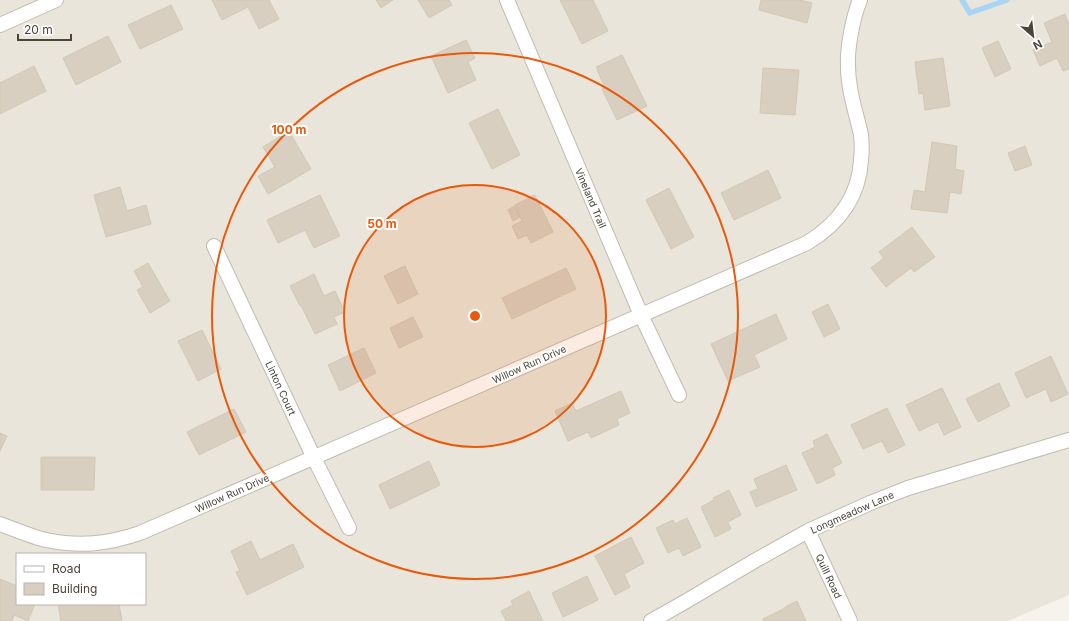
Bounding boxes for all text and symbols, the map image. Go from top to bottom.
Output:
scale bar [18,16,71,42]
north arrow [1013,16,1053,56]
text: 20 m [24,22,53,37]
text: N [1031,37,1045,53]
text: 100 m [271,122,307,137]
street label: Vineland Trail [573,166,609,230]
text: 50 m [367,216,397,231]
centre of rings [468,309,482,323]
street label: Willow Run Drive [490,342,568,386]
street label: Linton Court [263,359,299,418]
street label: Willow Run Drive [193,471,271,515]
street label: Longmeadow Lane [808,488,896,536]
street label: Quill Road [813,552,845,600]
legend [16,553,146,605]
text: Road [52,561,81,576]
text: Building [52,581,97,596]

